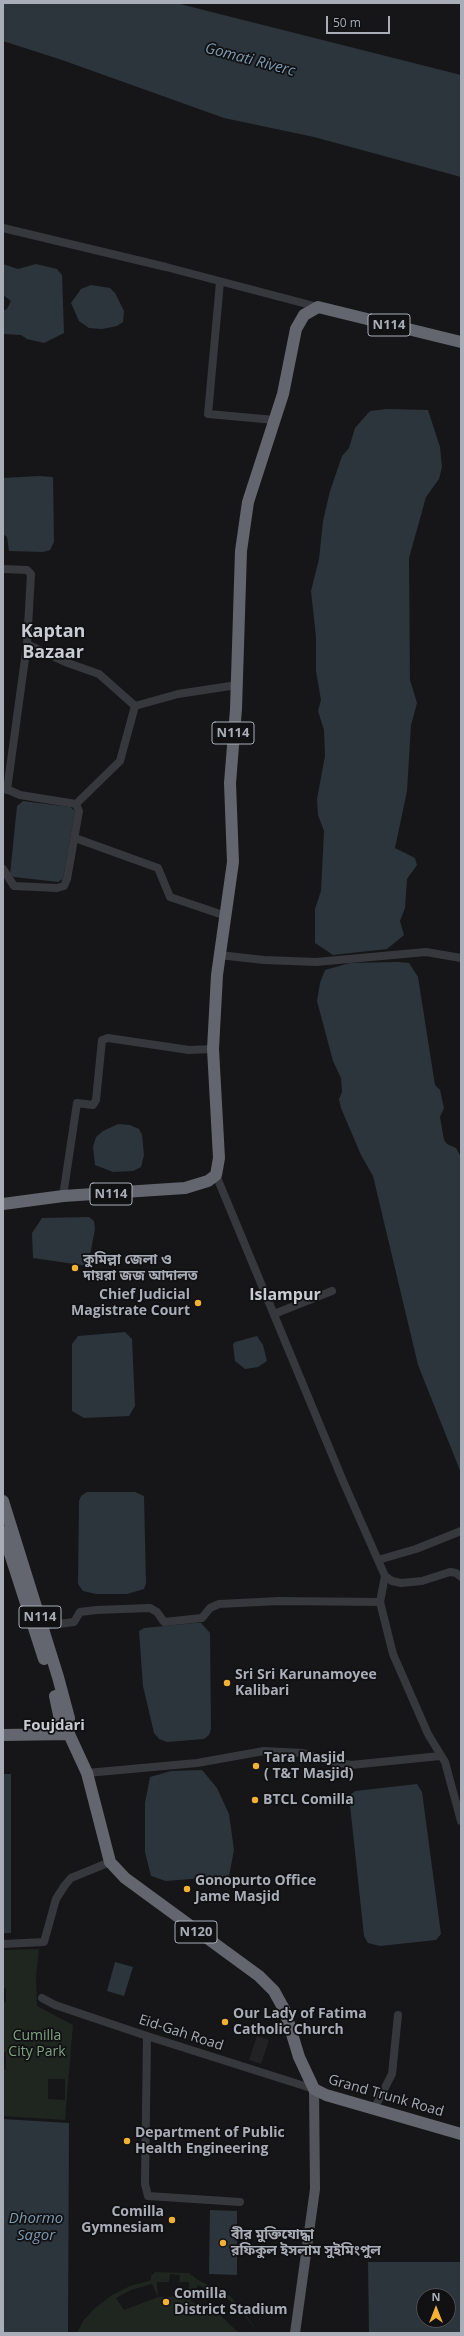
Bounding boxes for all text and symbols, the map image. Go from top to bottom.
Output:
scale bar [328,8,392,34]
text: 50 m [333,14,361,31]
water label: Gomati Riverc [203,39,297,81]
road number: N114 [368,314,410,336]
district label: Kaptan Bazaar [21,621,85,664]
road number: N114 [212,722,254,744]
road number: N114 [90,1183,132,1205]
place label: কুমিল্লা জেলা ও দায়রা জজ আদালত [83,1252,198,1284]
marker: কুমিল্লা জেলা ও দায়রা জজ আদালত [70,1263,80,1273]
district label: Islampur [249,1285,321,1305]
place label: Chief Judicial Magistrate Court [71,1287,190,1320]
marker: Chief Judicial Magistrate Court [193,1298,203,1308]
road number: N114 [19,1606,61,1628]
place label: Sri Sri Karunamoyee Kalibari [235,1667,377,1700]
marker: Sri Sri Karunamoyee Kalibari [222,1678,232,1688]
district label: Foujdari [23,1717,85,1735]
place label: Tara Masjid ( T&T Masjid) [264,1750,353,1782]
marker: Tara Masjid ( T&T Masjid) [251,1761,261,1771]
place label: BTCL Comilla [263,1792,354,1808]
marker: BTCL Comilla [250,1795,260,1805]
place label: Gonopurto Office Jame Masjid [195,1873,316,1906]
marker: Gonopurto Office Jame Masjid [182,1884,192,1894]
road number: N120 [175,1921,217,1943]
place label: Our Lady of Fatima Catholic Church [233,2006,367,2038]
street label: Eid-Gah Road [137,2011,225,2055]
marker: Our Lady of Fatima Catholic Church [220,2017,230,2027]
park label: Cumilla City Park [8,2028,66,2060]
street label: Grand Trunk Road [326,2071,446,2121]
place label: Department of Public Health Engineering [135,2125,285,2158]
marker: Department of Public Health Engineering [122,2136,132,2146]
place label: Comilla Gymnesiam [81,2204,164,2236]
water label: Dhormo Sagor [9,2210,63,2245]
marker: Comilla Gymnesiam [167,2215,177,2225]
place label: বীর মুক্তিযোদ্ধা রফিকুল ইসলাম সুইমিংপুল [231,2227,381,2260]
marker: বীর মুক্তিযোদ্ধা রফিকুল ইসলাম সুইমিংপুল [218,2238,228,2248]
place label: Comilla District Stadium [174,2286,288,2318]
north arrow [416,2288,456,2328]
text: N [432,2289,440,2304]
marker: Comilla District Stadium [161,2297,171,2307]

